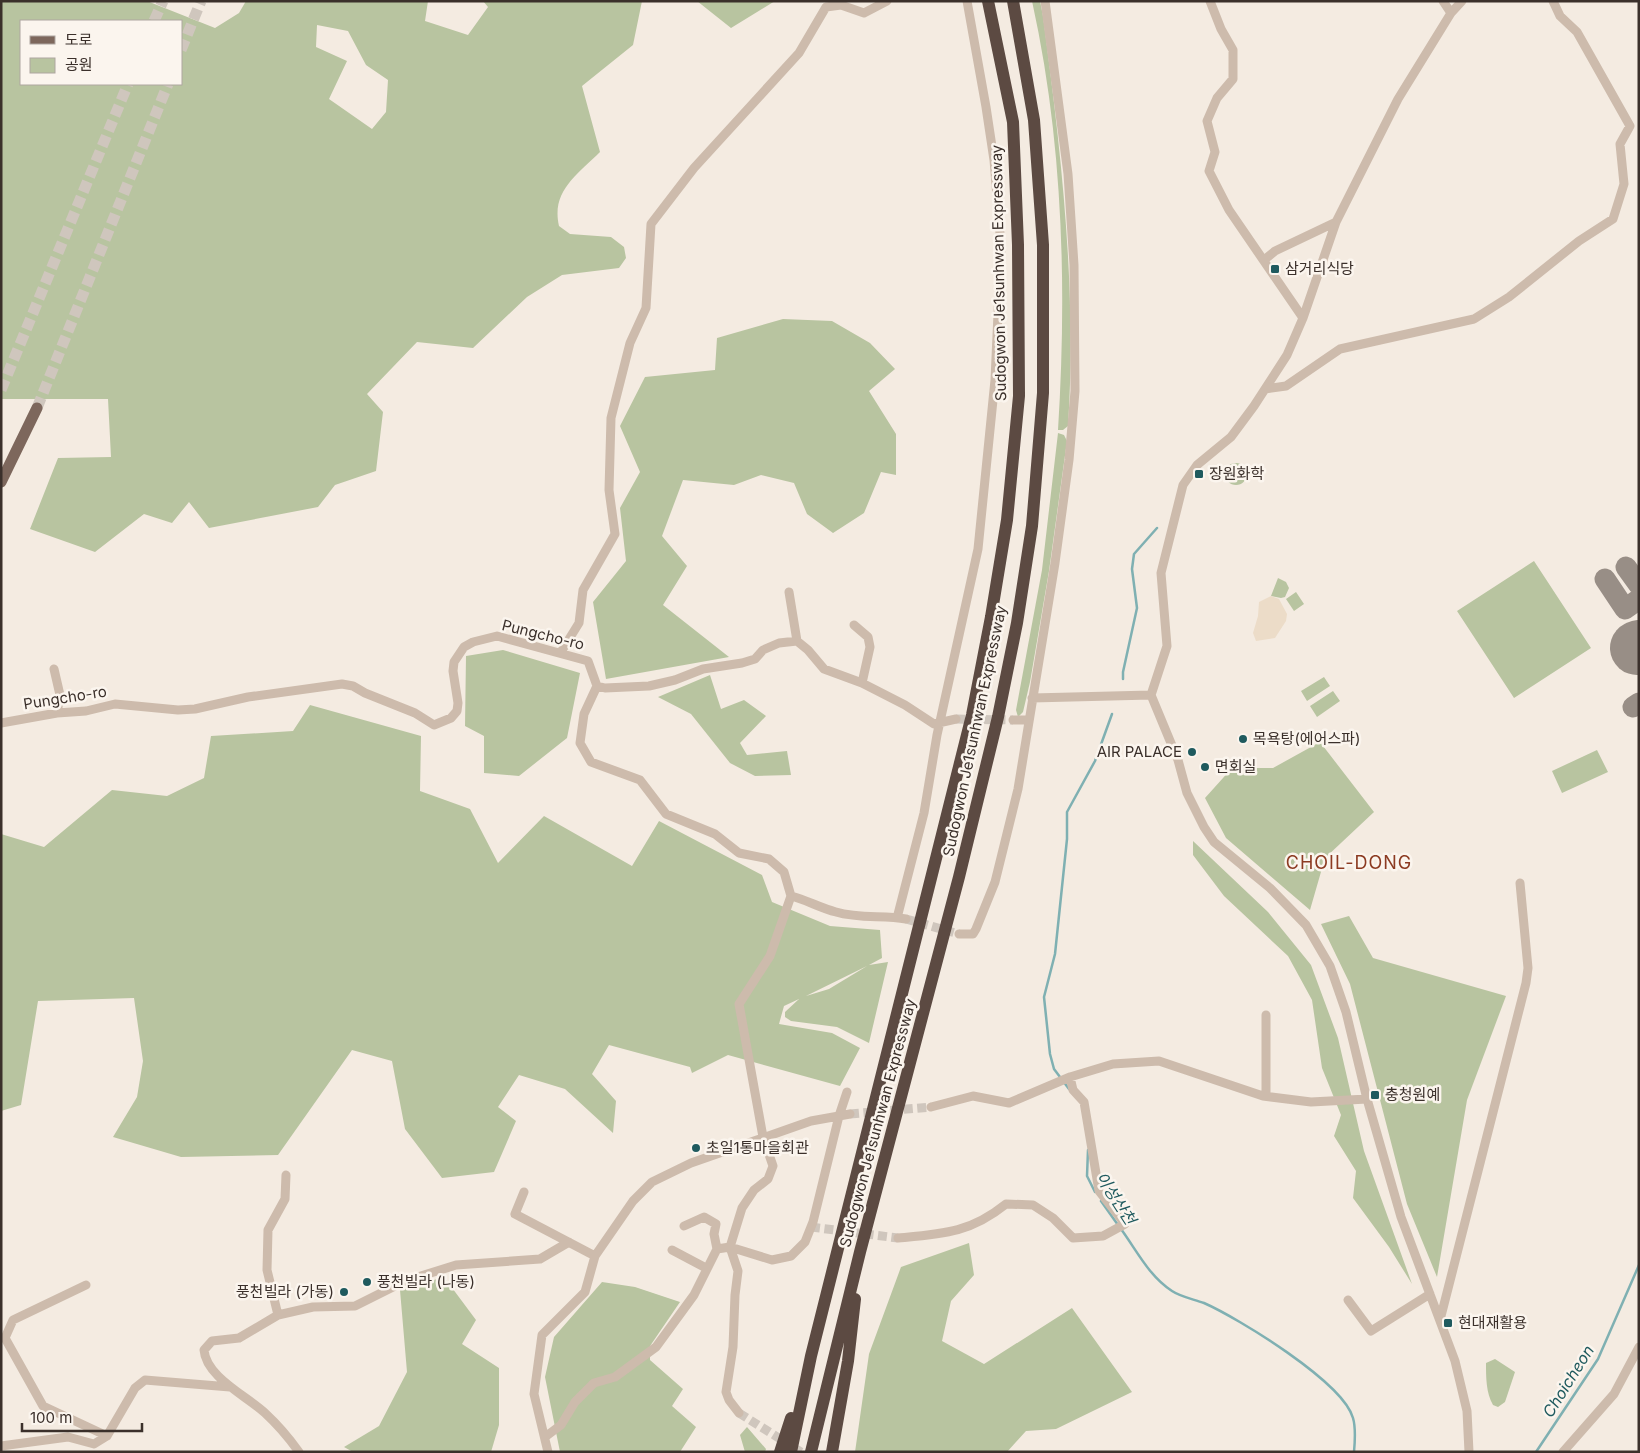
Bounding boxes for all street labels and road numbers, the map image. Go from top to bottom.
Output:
street label: Sudogwon Je1sunhwan Expressway [987,144,1010,401]
street label: Sudogwon Je1sunhwan Expressway [939,603,1011,858]
street label: Pungcho-ro [500,615,586,654]
street label: Pungcho-ro [22,682,108,713]
street label: Sudogwon Je1sunhwan Expressway [835,996,920,1249]

